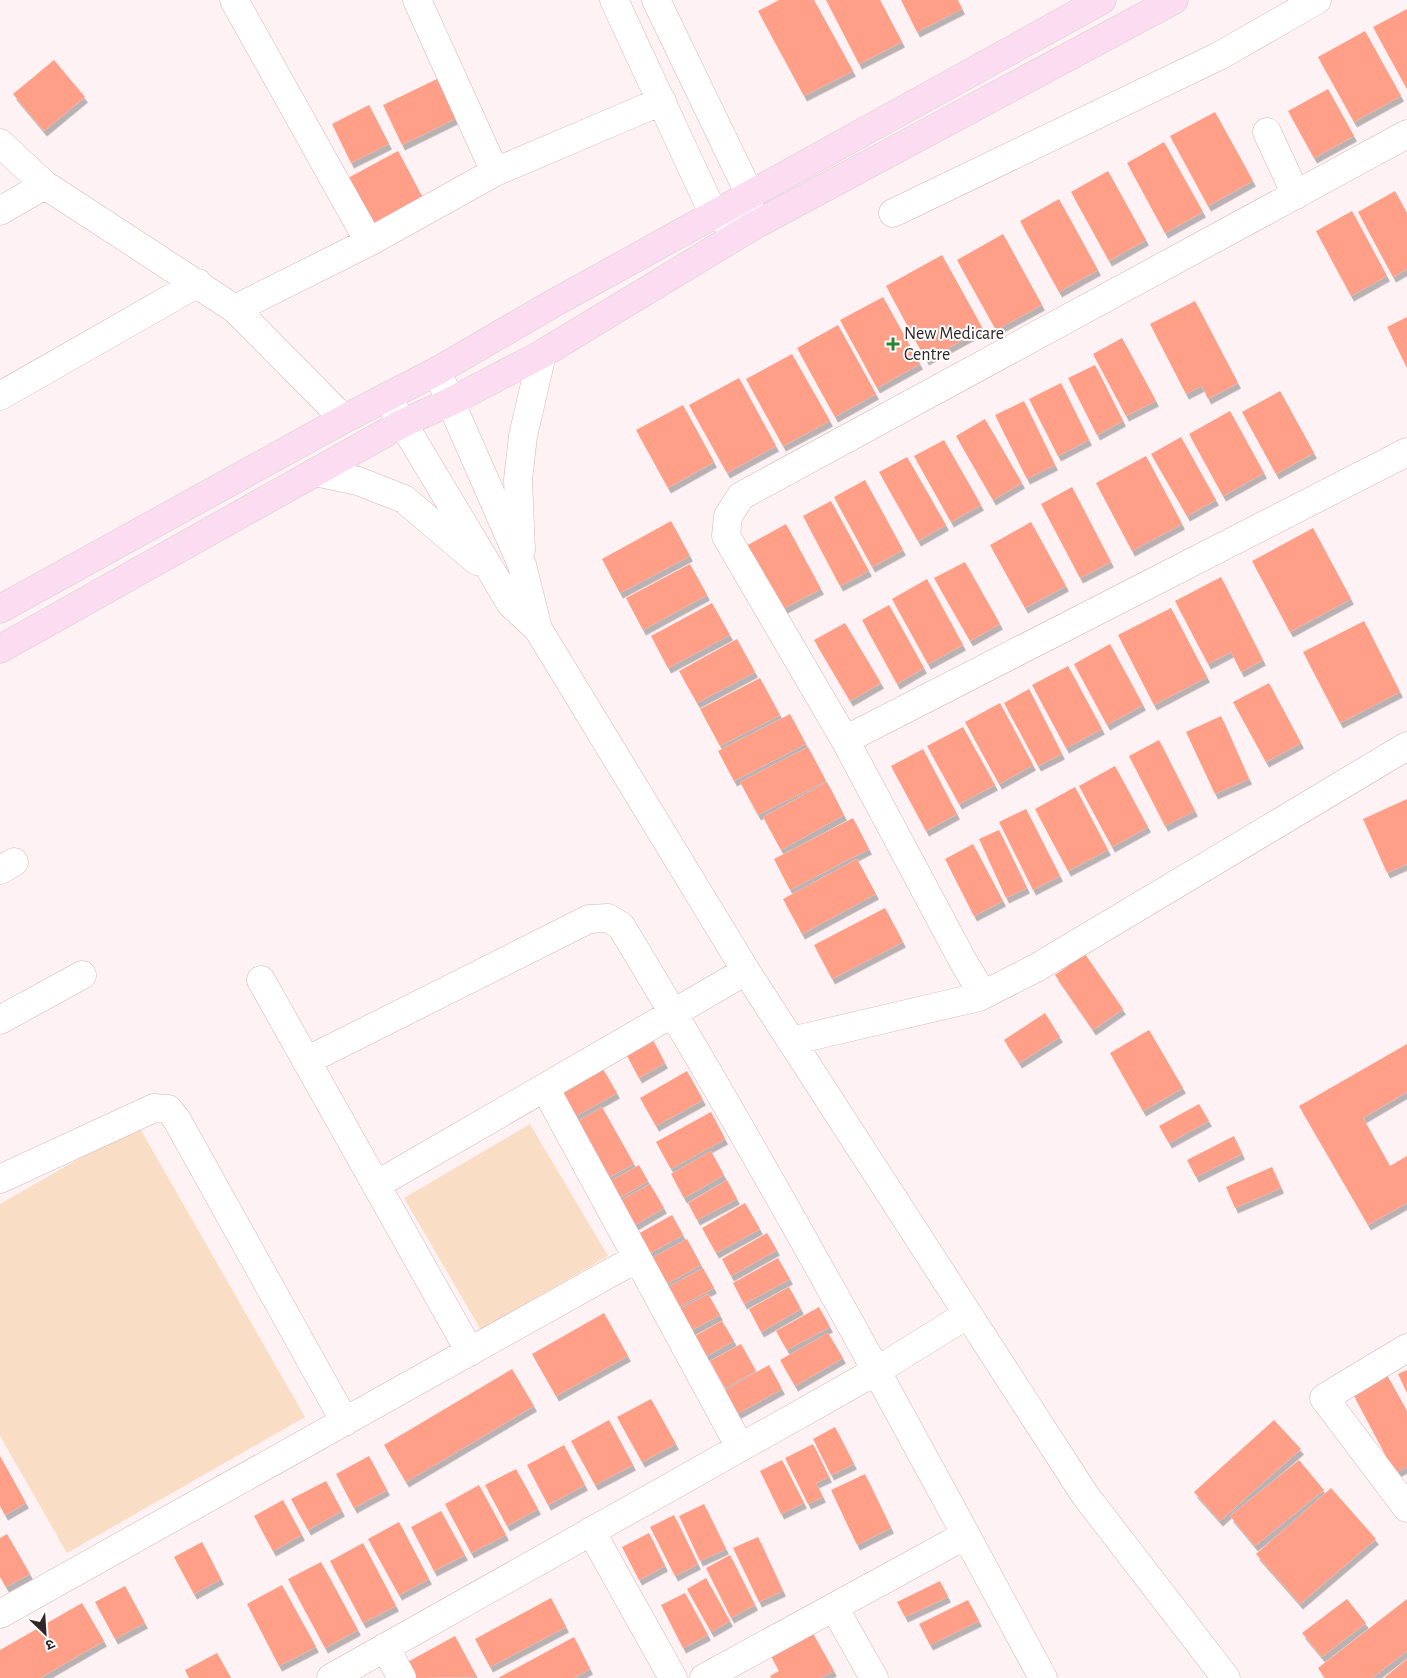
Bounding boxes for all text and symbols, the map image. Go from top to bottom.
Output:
place label: New Medicare Centre [904,325,1004,364]
marker: New Medicare Centre [886,337,900,351]
north arrow [20,1608,70,1658]
text: उ [43,1636,57,1652]

